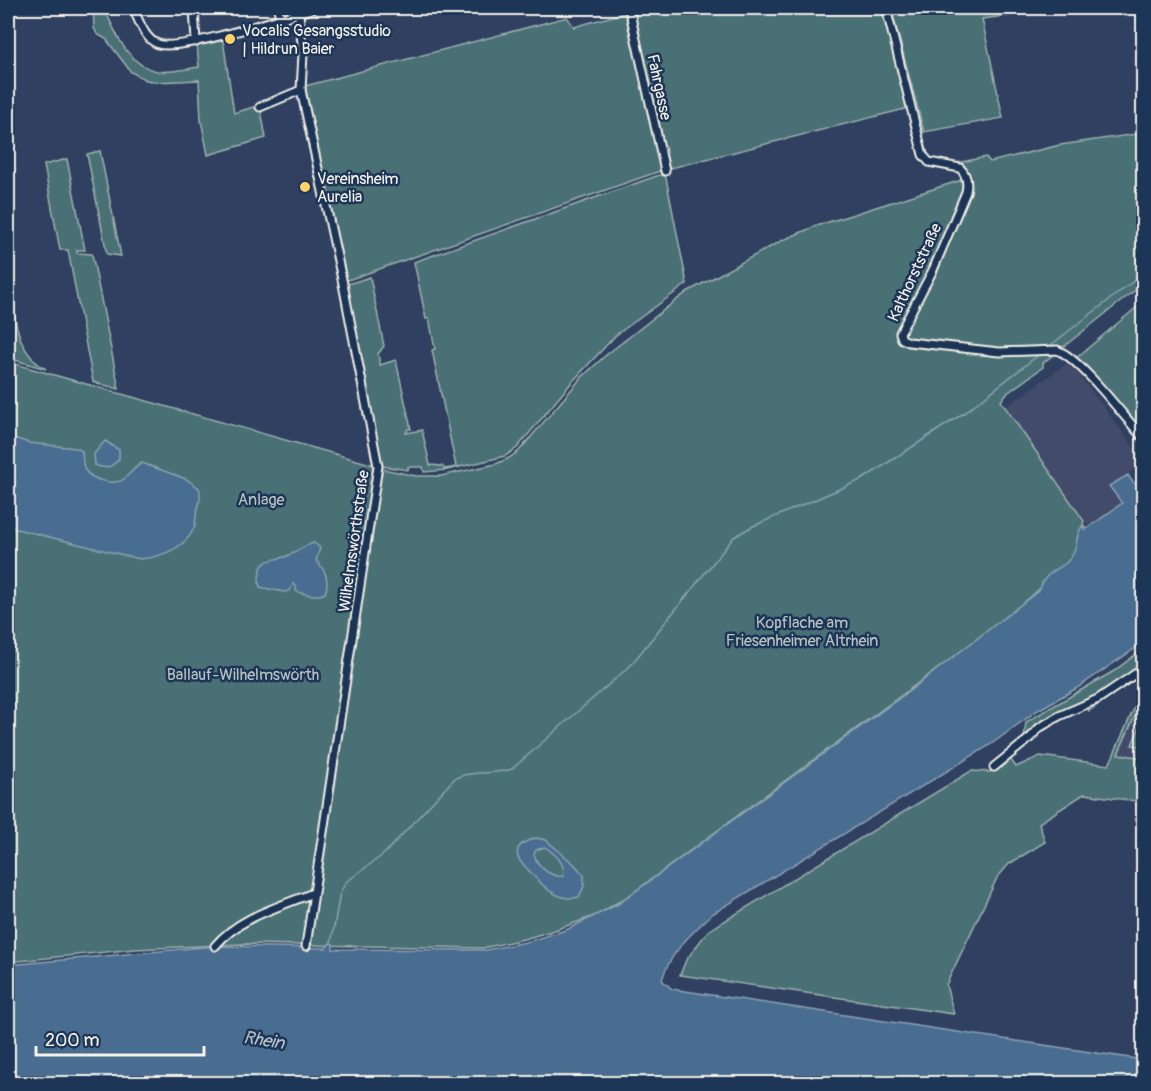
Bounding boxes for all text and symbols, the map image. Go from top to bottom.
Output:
place label: Vocalis Gesangsstudio | Hildrun Baier [242,21,391,59]
marker: Vocalis Gesangsstudio | Hildrun Baier [223,32,237,46]
street label: Fahrgasse [642,52,676,122]
place label: Vereinsheim Aurelia [317,169,398,207]
marker: Vereinsheim Aurelia [298,180,312,194]
street label: Kalthorststraße [883,220,946,325]
street label: Wilhelmswörthstraße [334,469,374,613]
park label: Anlage [238,490,284,510]
park label: Kopflache am Friesenheimer Altrhein [726,613,878,651]
park label: Ballauf-Wilhelmswörth [167,665,319,685]
scale bar [36,1019,204,1057]
water label: Rhein [242,1026,287,1055]
text: 200 m [45,1029,100,1052]

